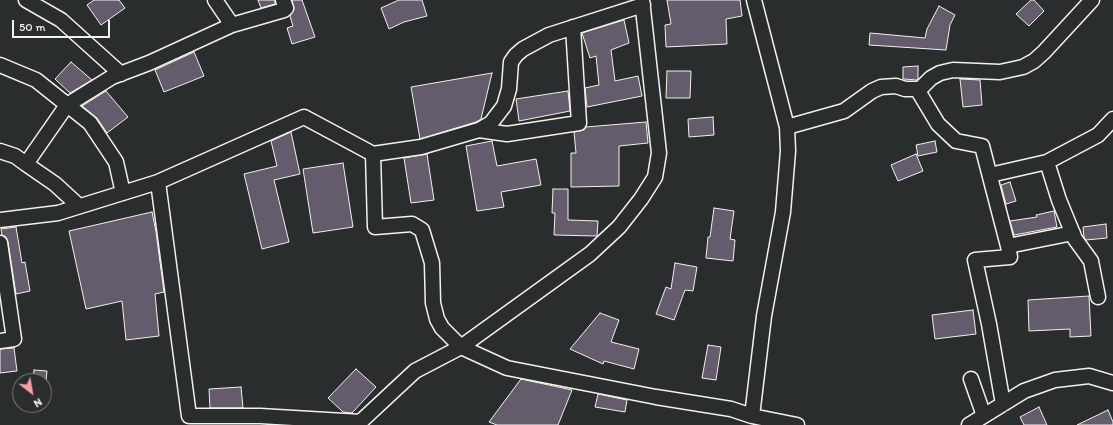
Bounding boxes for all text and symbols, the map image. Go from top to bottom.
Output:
scale bar [14,12,112,38]
text: 50 m [19,20,45,34]
north arrow [12,373,52,413]
text: N [31,395,44,410]

